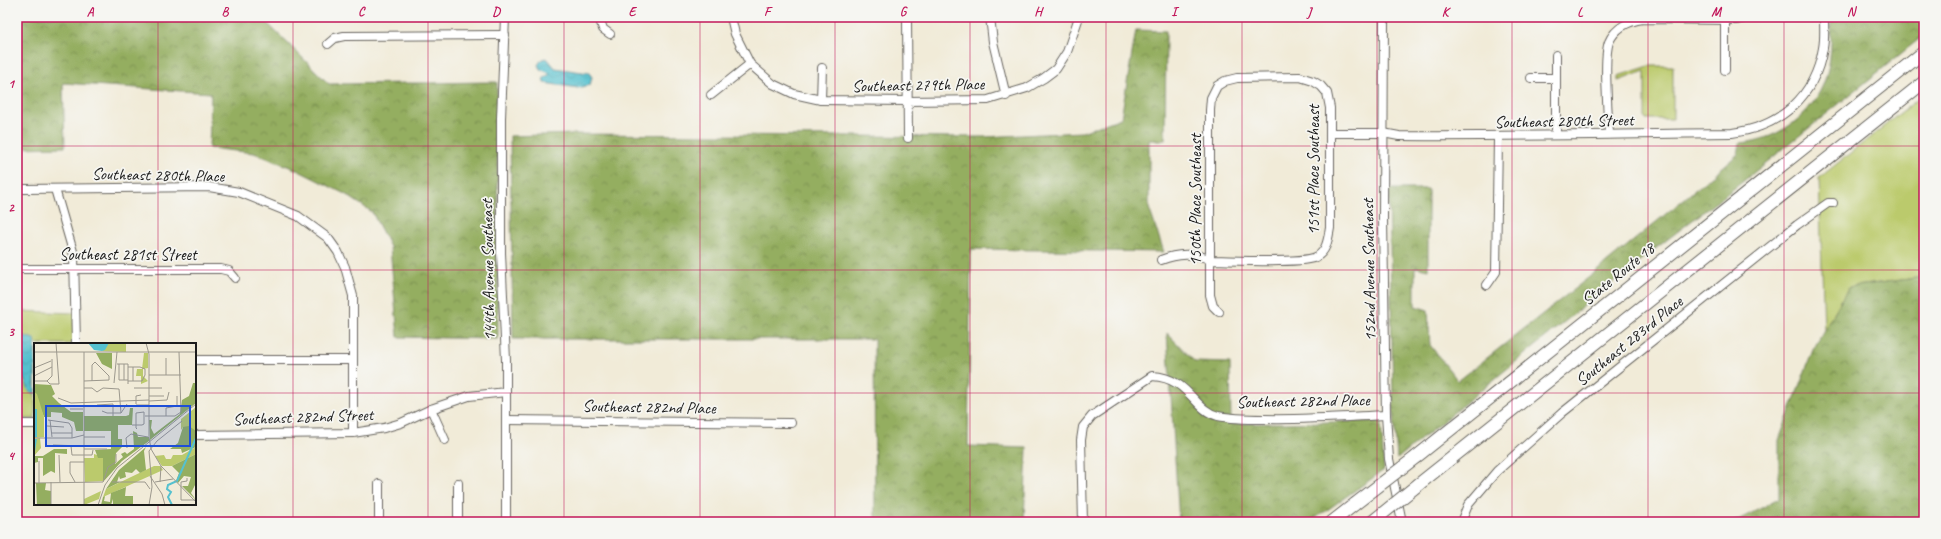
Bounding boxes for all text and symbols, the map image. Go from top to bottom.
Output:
text: A [87,4,95,20]
text: B [222,4,230,20]
text: C [358,4,366,20]
text: D [492,4,501,20]
text: E [629,4,638,20]
text: F [764,4,773,20]
text: G [900,4,908,20]
text: H [1034,4,1044,20]
text: I [1171,4,1180,20]
text: J [1306,4,1313,20]
text: K [1442,4,1452,20]
text: L [1577,4,1584,20]
text: M [1711,4,1722,20]
text: N [1847,4,1858,20]
street label: Southeast 279th Place [852,73,986,97]
text: 1 [8,76,16,92]
street label: 151st Place Southeast [1303,103,1324,235]
street label: Southeast 280th Street [1494,109,1636,133]
street label: 150th Place Southeast [1185,132,1206,266]
street label: Southeast 280th Place [92,163,226,187]
street label: 152nd Avenue Southeast [1357,196,1381,342]
street label: 144th Avenue Southeast [476,197,500,341]
text: 2 [8,200,15,216]
street label: State Route 18 [1577,237,1661,310]
street label: Southeast 281st Street [59,244,199,265]
street label: Southeast 283rd Place [1571,290,1688,391]
text: 3 [8,324,15,340]
inset map [34,343,196,505]
street label: Southeast 282nd Place [1236,389,1371,413]
street label: Southeast 282nd Place [582,395,717,419]
street label: Southeast 282nd Street [233,404,376,430]
text: 4 [8,448,16,464]

